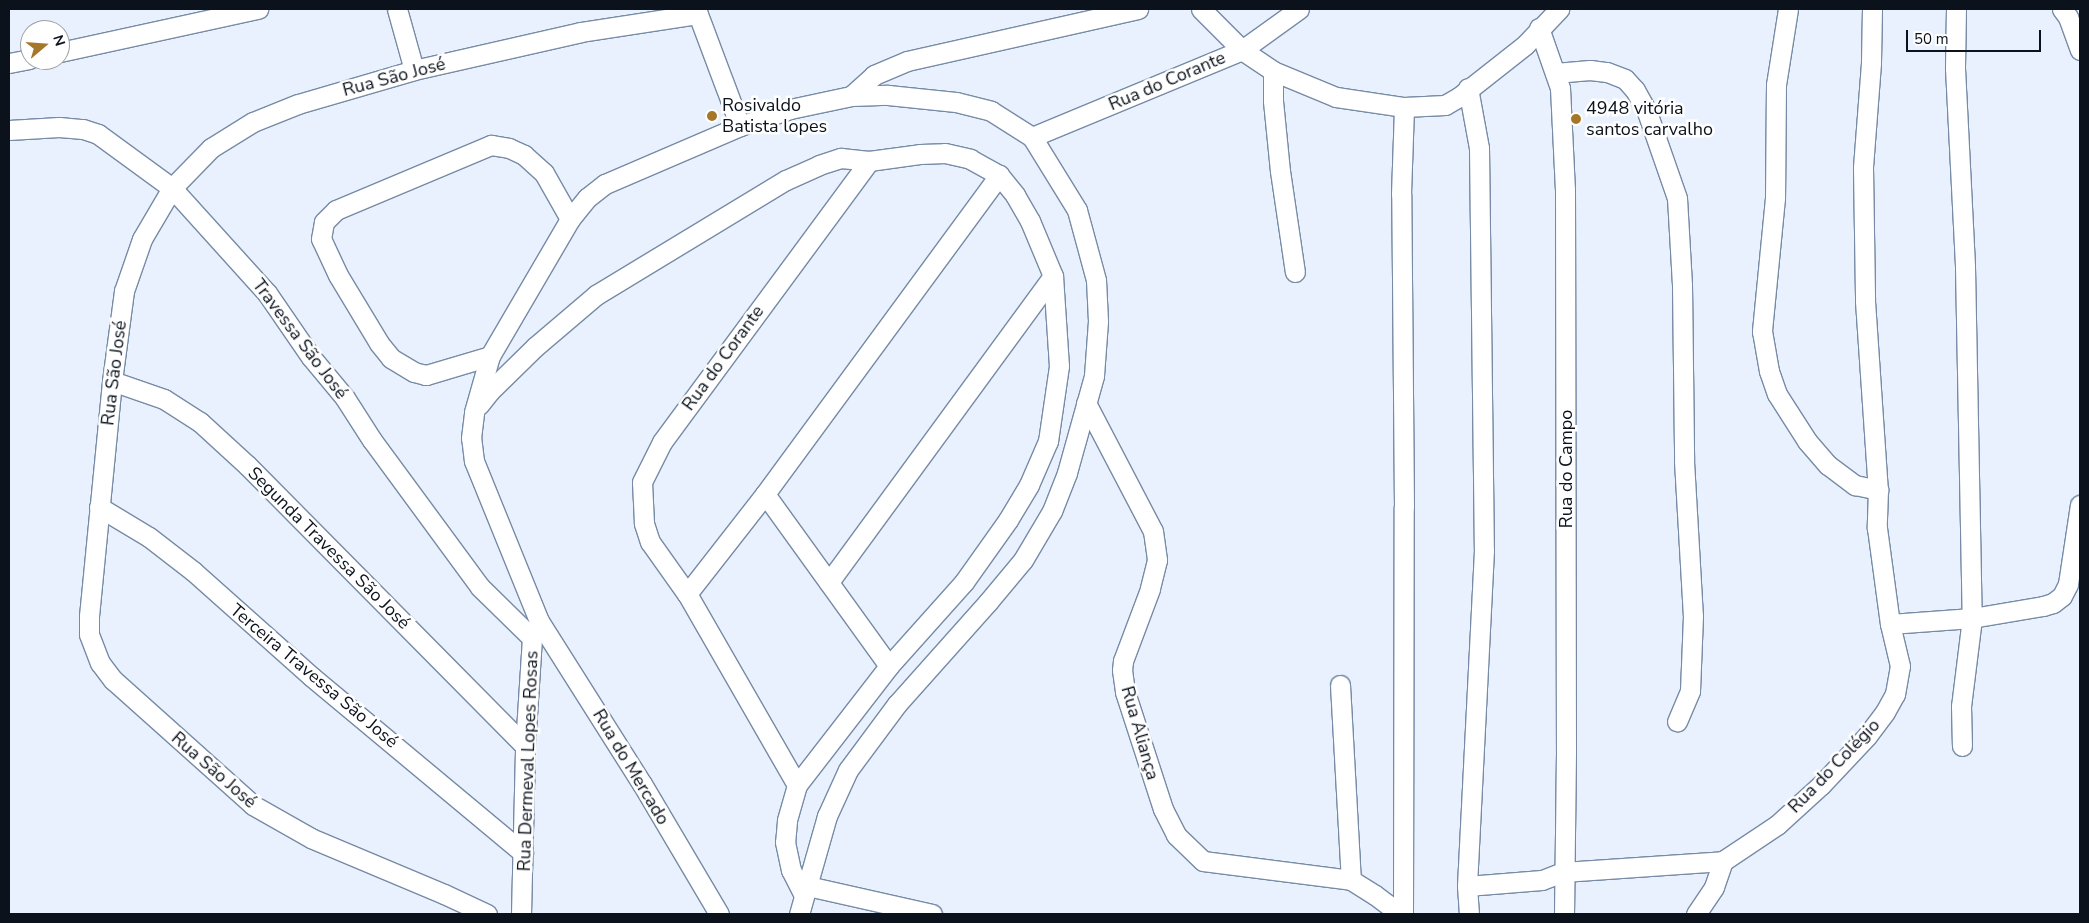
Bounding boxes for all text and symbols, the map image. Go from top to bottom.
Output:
north arrow [20,20,70,70]
scale bar [1909,20,2044,52]
text: 50 m [1914,29,1949,49]
text: N [48,33,69,48]
street label: Rua do Corante [1105,47,1229,115]
street label: Rua São José [340,53,448,101]
place label: Rosivaldo Batista lopes [722,95,827,138]
place label: 4948 vitória santos carvalho [1586,98,1713,140]
marker: Rosivaldo Batista lopes [706,110,718,122]
marker: 4948 vitória santos carvalho [1570,113,1582,125]
street label: Travessa São José [248,275,352,403]
street label: Rua do Corante [678,301,768,415]
street label: Rua São José [97,319,131,427]
street label: Rua do Campo [1555,410,1577,528]
street label: Segunda Travessa São José [243,462,415,634]
street label: Terceira Travessa São José [226,599,402,753]
street label: Rua Dermeval Lopes Rosas [513,650,543,872]
street label: Rua Aliança [1116,684,1164,782]
street label: Rua do Mercado [588,705,674,829]
street label: Rua do Colégio [1784,714,1884,818]
street label: Rua São José [167,727,261,813]

